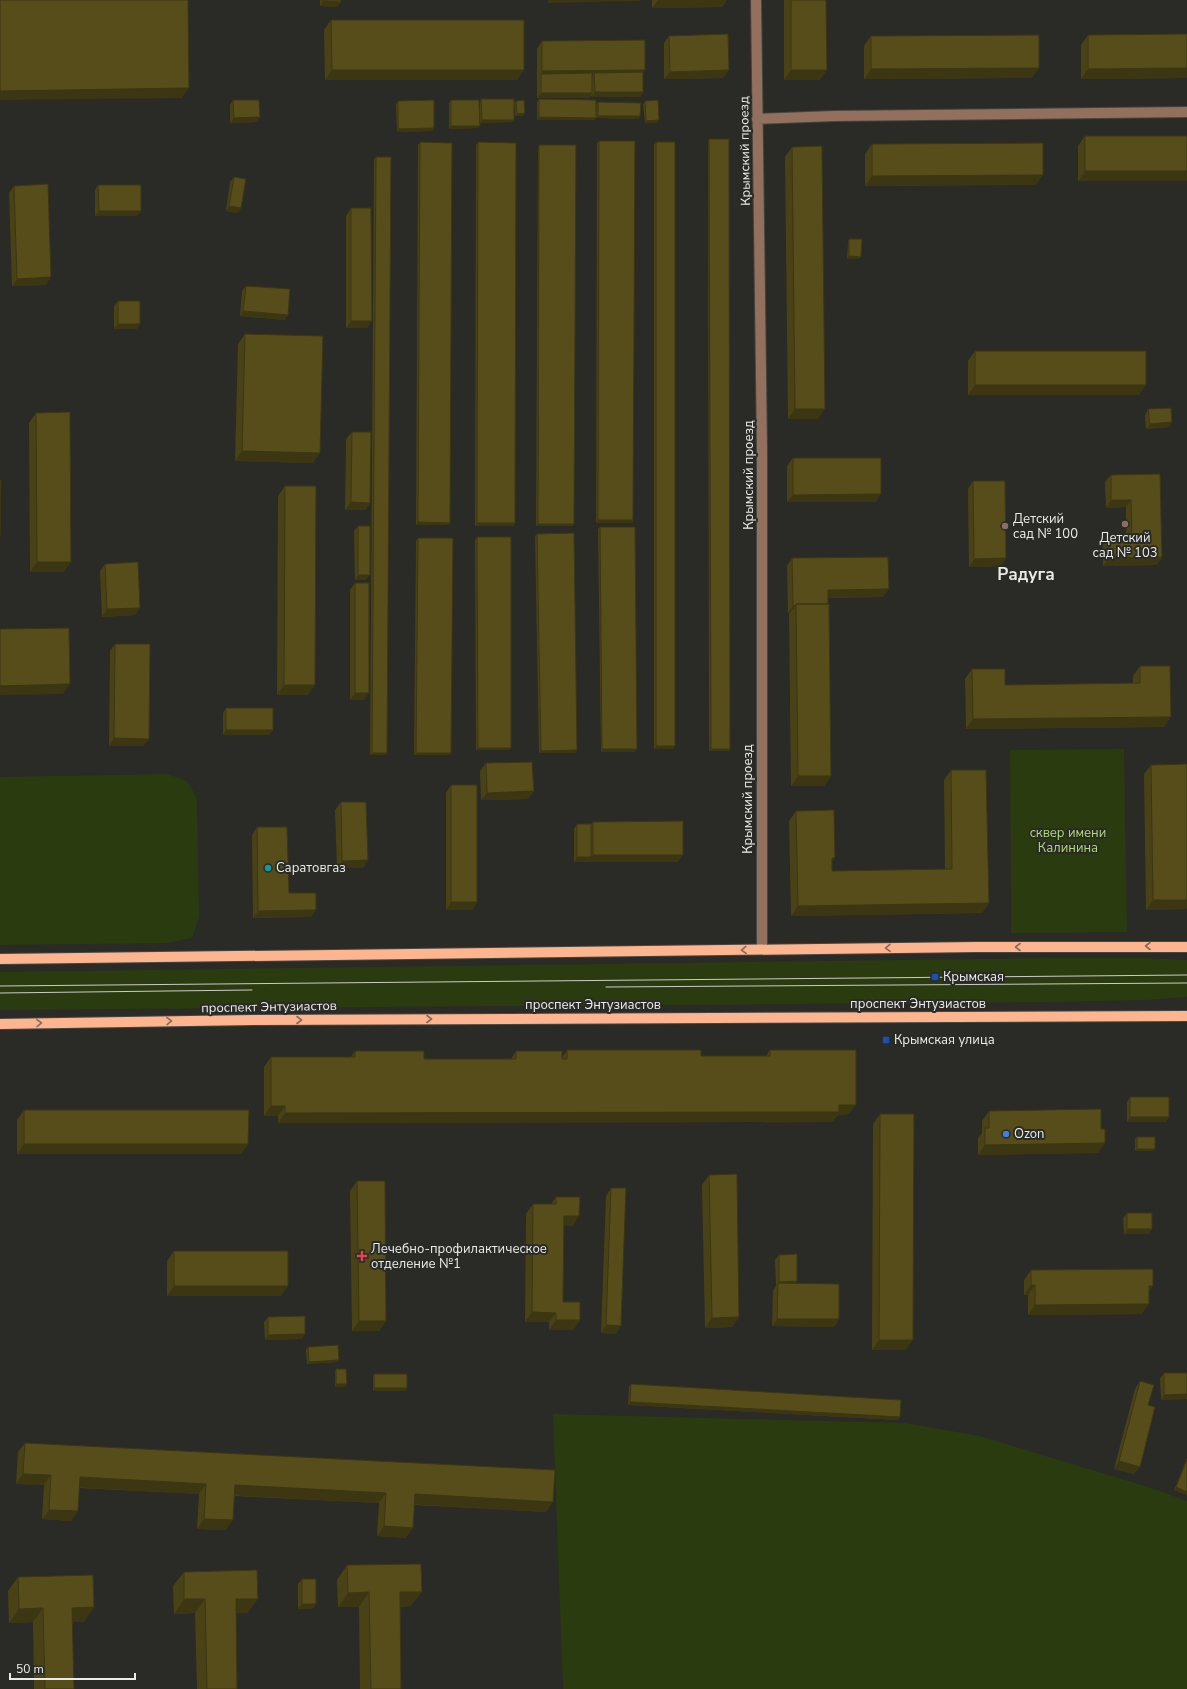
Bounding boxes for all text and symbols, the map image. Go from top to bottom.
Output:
street label: Крымский проезд [735,96,755,206]
street label: Крымский проезд [740,420,758,530]
place label: Детский сад № 100 [1013,510,1078,543]
marker: Детский сад № 103 [1120,519,1130,529]
marker: Детский сад № 100 [1000,521,1010,531]
place label: Детский сад № 103 [1093,529,1157,562]
district label: Радуга [997,563,1055,586]
street label: Крымский проезд [739,744,757,854]
park label: сквер имени Калинина [1030,824,1106,857]
place label: Саратовгаз [276,859,346,877]
marker: Саратовгаз [263,863,273,873]
one-way arrow [1145,942,1151,950]
one-way arrow [1015,943,1021,951]
one-way arrow [885,944,891,952]
one-way arrow [741,946,747,954]
place label: Крымская [943,968,1004,986]
marker: Крымская [930,972,940,982]
street label: проспект Энтузиастов [850,995,986,1013]
street label: проспект Энтузиастов [525,996,661,1014]
street label: проспект Энтузиастов [201,997,337,1017]
one-way arrow [426,1015,432,1023]
one-way arrow [296,1016,302,1024]
one-way arrow [166,1017,172,1025]
one-way arrow [36,1019,42,1027]
place label: Крымская улица [894,1031,995,1049]
marker: Крымская улица [881,1035,891,1045]
place label: Ozon [1014,1125,1044,1143]
marker: Ozon [1001,1129,1011,1139]
place label: Лечебно-профилактическое отделение №1 [371,1240,547,1273]
marker: Лечебно-профилактическое отделение №1 [356,1250,368,1262]
scale bar [10,1655,135,1681]
text: 50 m [16,1661,44,1677]

